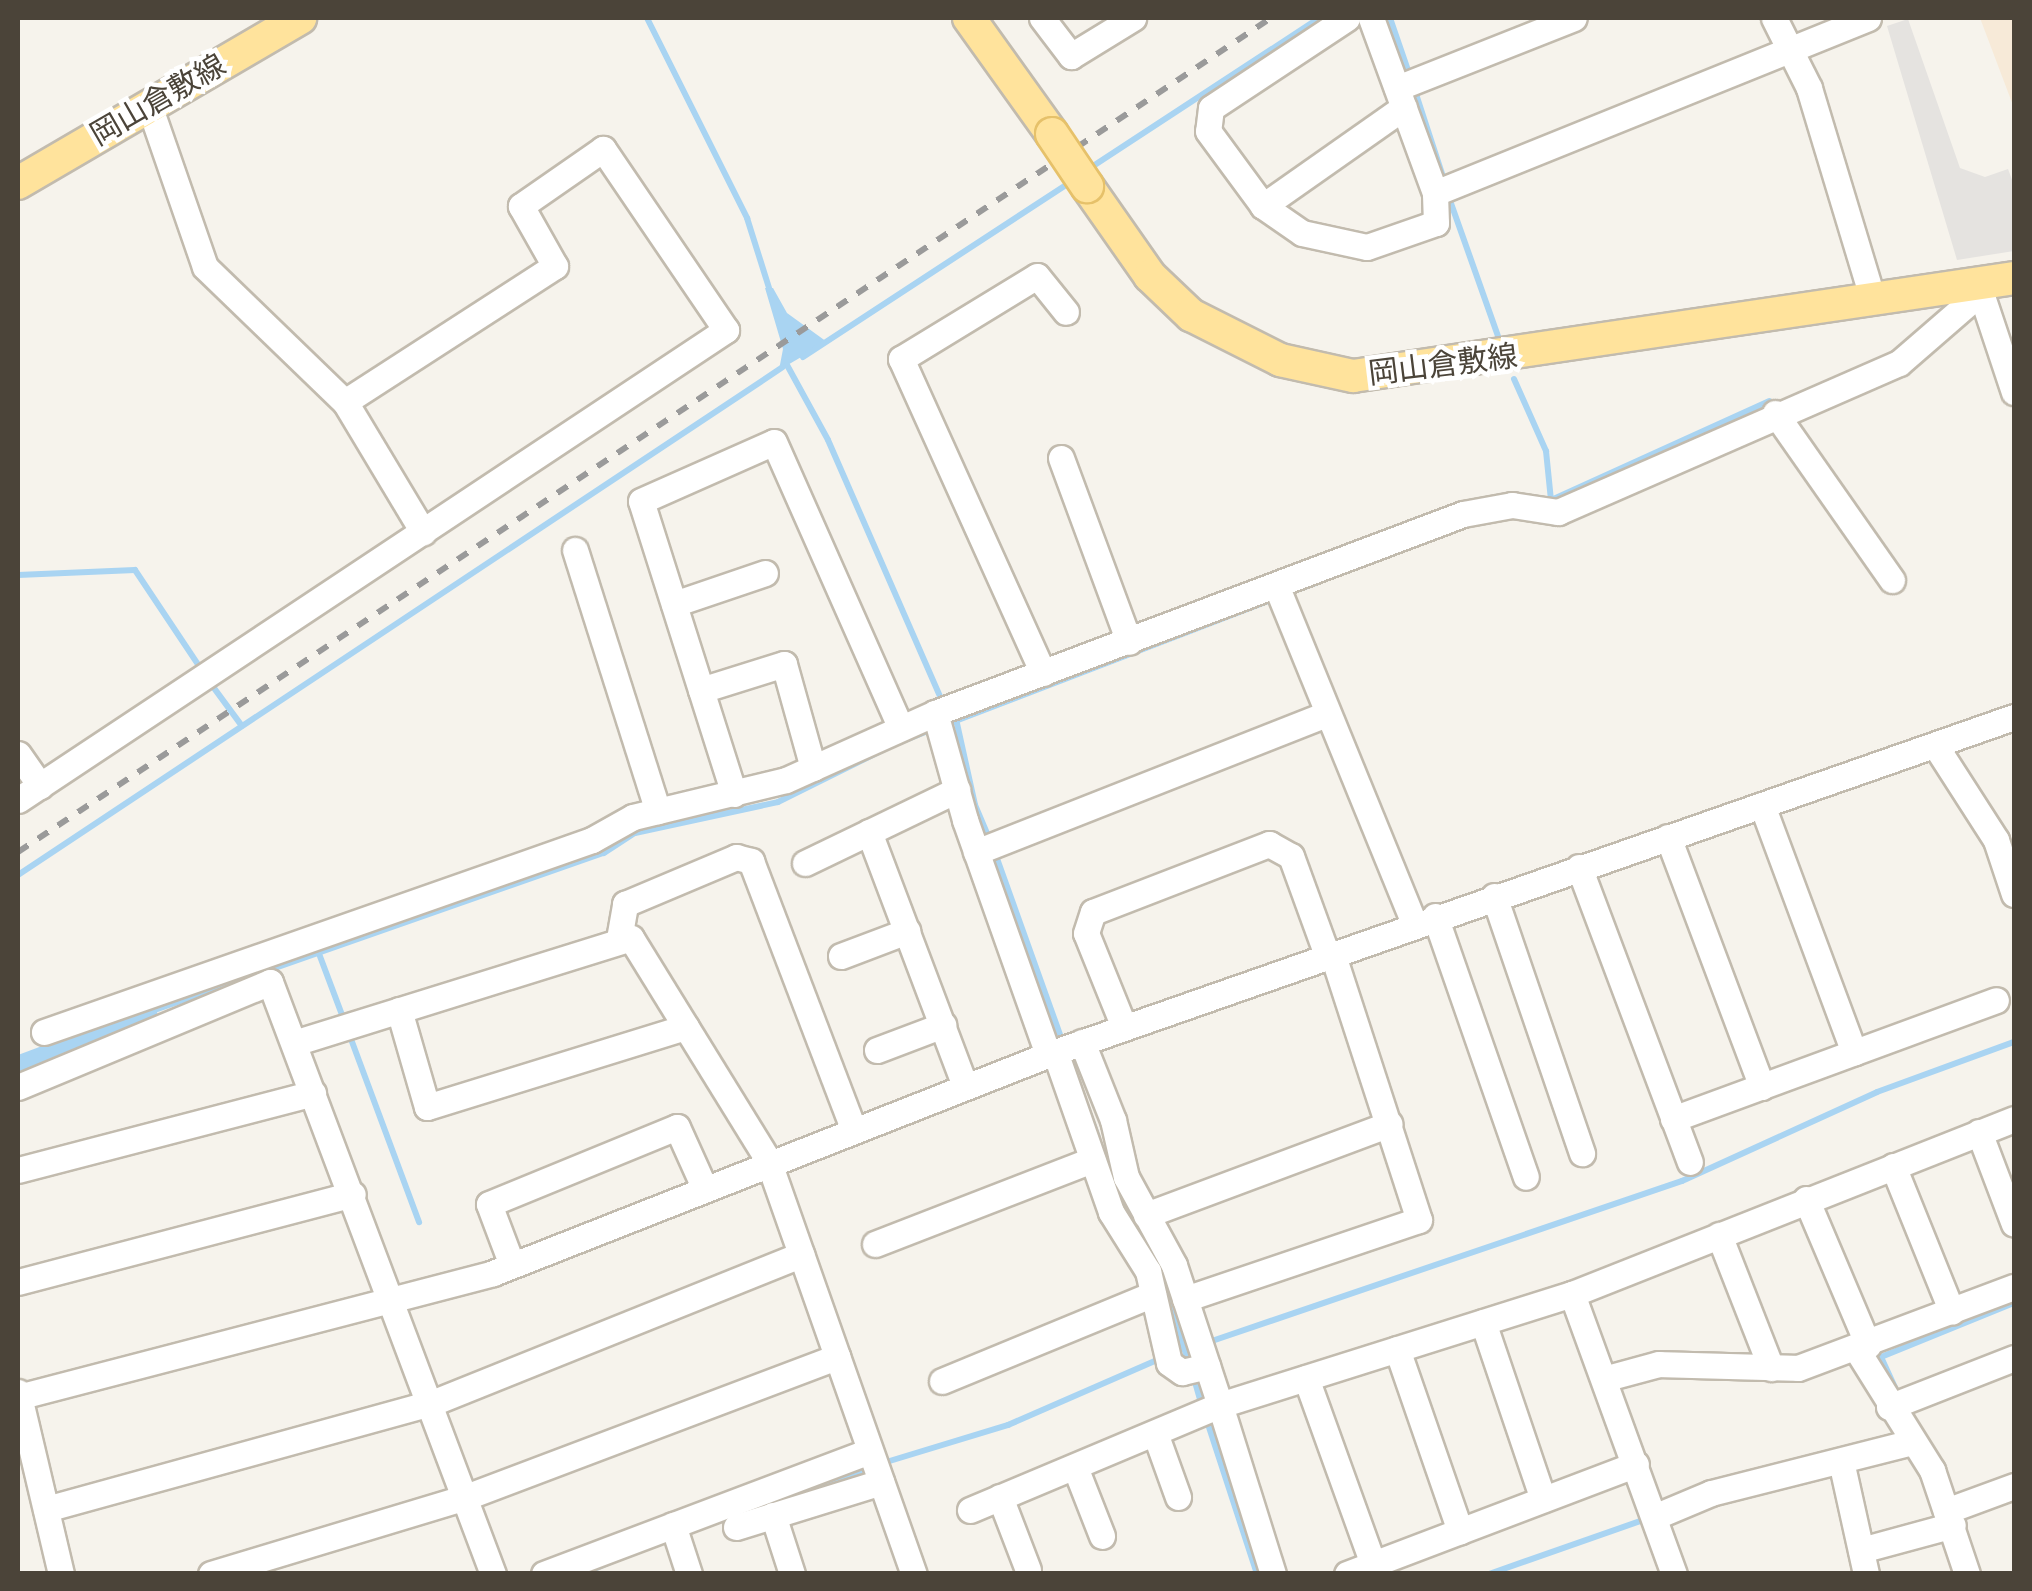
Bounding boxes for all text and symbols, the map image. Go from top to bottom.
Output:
street label: 岡山倉敷線 [84,47,232,153]
street label: 岡山倉敷線 [1366,338,1520,392]

